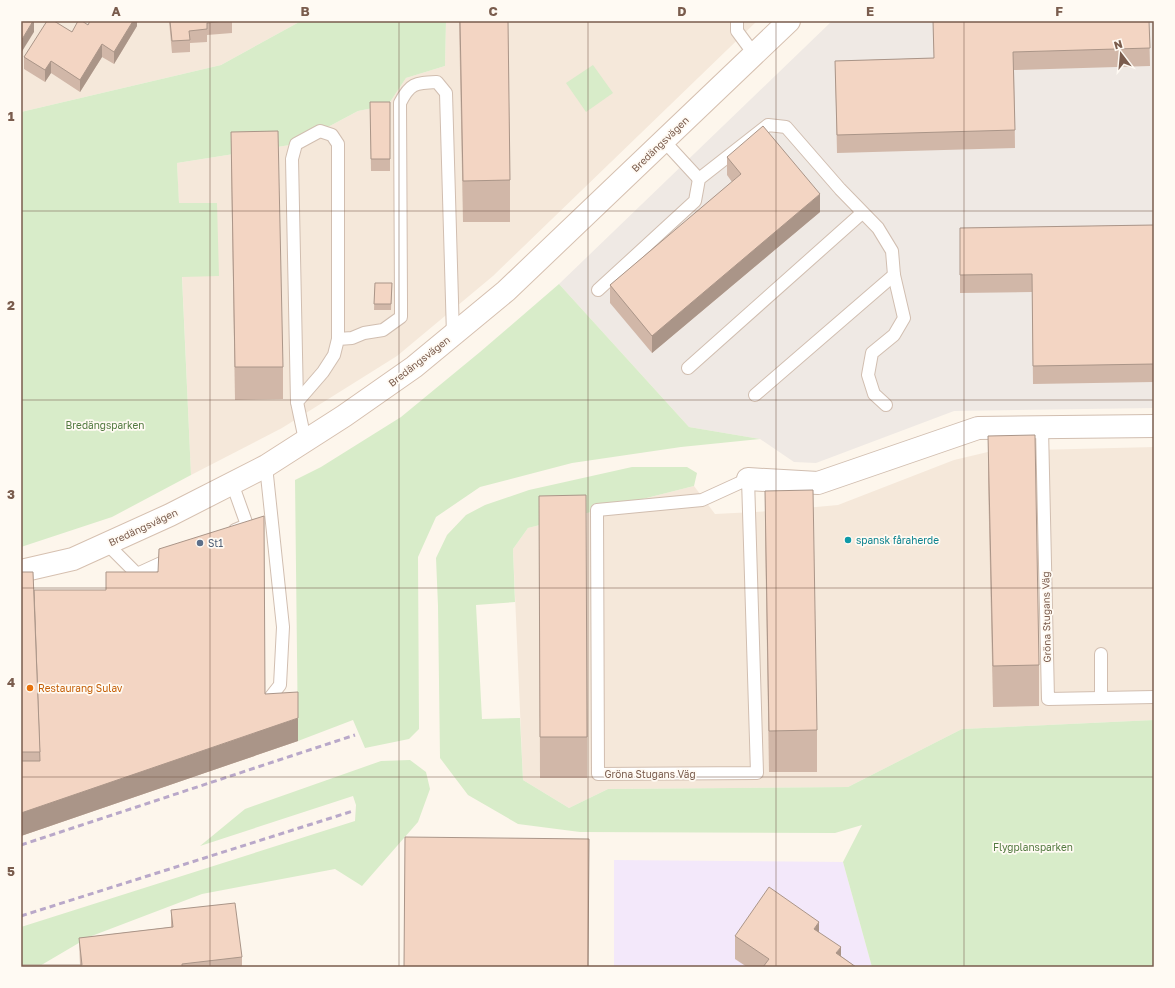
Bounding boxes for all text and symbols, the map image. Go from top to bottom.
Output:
text: A [111,3,121,19]
text: B [300,3,310,19]
text: C [488,3,498,19]
text: D [677,3,687,19]
text: E [866,3,874,19]
text: F [1055,3,1063,19]
north arrow [1101,34,1141,74]
text: N [1112,37,1124,51]
text: 1 [8,108,15,124]
street label: Bredängsvägen [629,114,691,174]
text: 2 [7,297,15,313]
street label: Bredängsvägen [386,333,452,389]
park label: Bredängsparken [66,419,144,431]
text: 3 [7,486,15,502]
street label: Bredängsvägen [107,506,179,548]
place label: spansk fåraherde [856,534,939,546]
marker: spansk fåraherde [843,535,853,545]
place label: St1 [208,537,223,549]
marker: St1 [195,538,205,548]
street label: Gröna Stugans Väg [1039,571,1053,663]
text: 4 [7,674,15,690]
place label: Restaurang Sulav [38,682,123,694]
marker: Restaurang Sulav [25,683,35,693]
street label: Gröna Stugans Väg [604,768,696,780]
park label: Flygplansparken [993,841,1073,853]
text: 5 [7,863,15,879]

